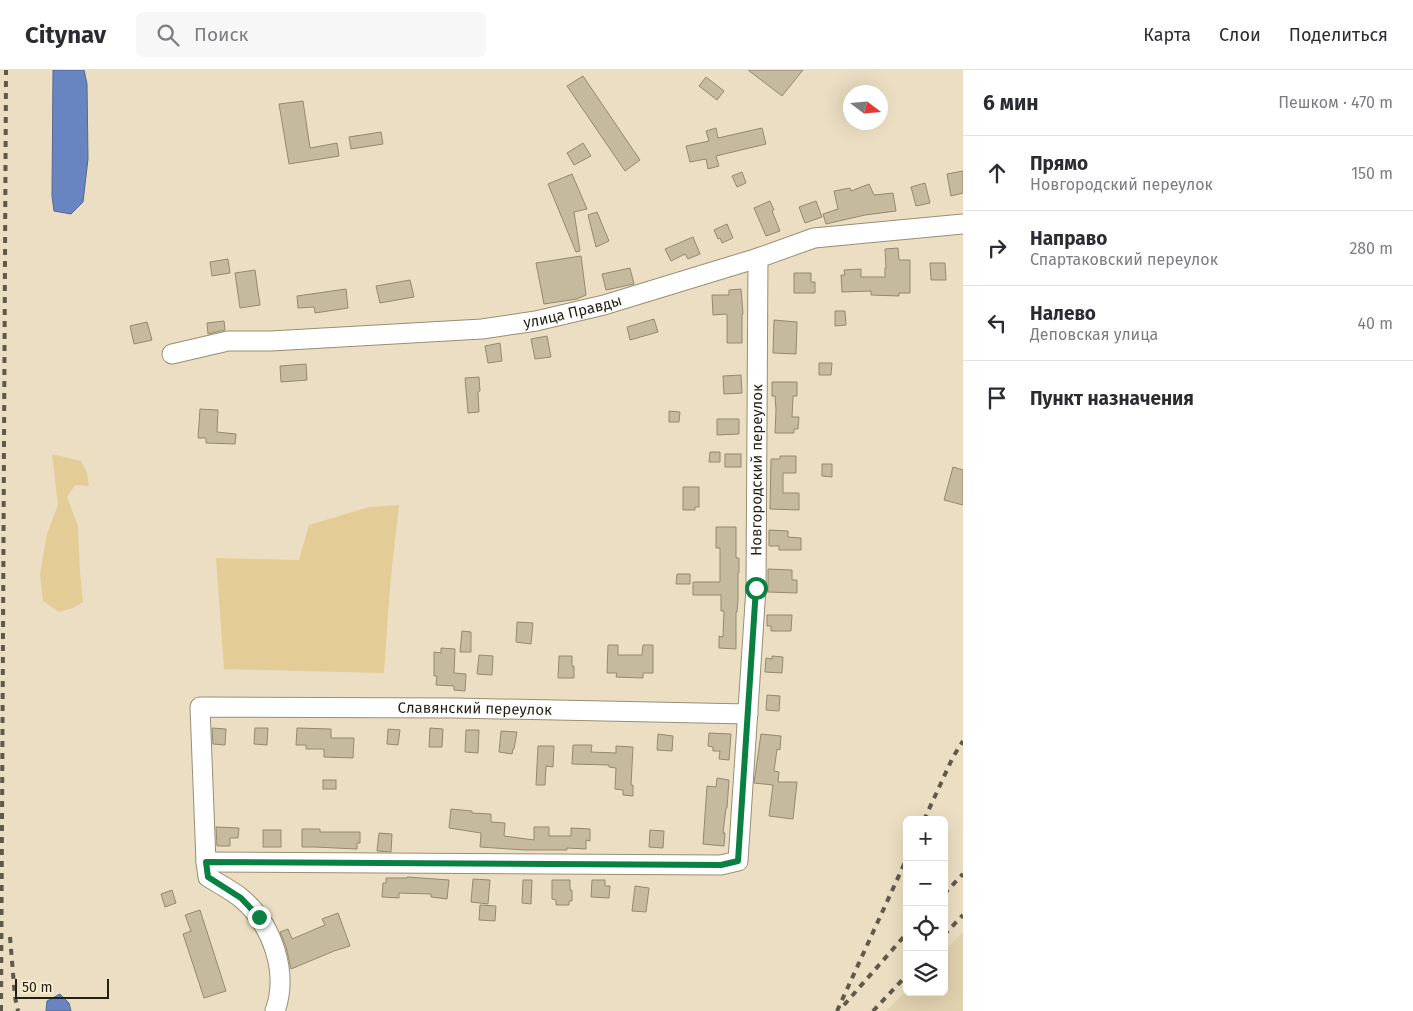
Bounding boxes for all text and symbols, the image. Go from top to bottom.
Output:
search box [136,12,486,57]
text: Citynav [25,21,106,49]
icon: search [154,21,182,49]
text: Поиск [194,23,248,46]
text: Карта [1143,24,1191,46]
text: Слои [1219,24,1261,46]
text: Поделиться [1289,24,1388,46]
north arrow [843,85,888,130]
text: 6 мин [983,90,1039,116]
text: Пешком · 470 m [1278,93,1393,112]
text: Прямо [1030,152,1088,175]
icon: ahead [983,159,1011,187]
text: 150 m [1351,164,1393,183]
text: Новгородский переулок [1030,175,1213,194]
text: Направо [1030,227,1107,250]
icon: right [983,234,1011,262]
text: 280 m [1349,239,1393,258]
text: Спартаковский переулок [1030,250,1218,269]
street label: улица Правды [522,291,624,332]
text: Налево [1030,302,1096,325]
icon: left [983,309,1011,337]
text: 40 m [1358,314,1393,333]
text: Деповская улица [1030,325,1158,344]
street label: Новгородский переулок [747,384,766,556]
icon: arrive [983,384,1011,412]
text: Пункт назначения [1030,387,1194,410]
route start [745,577,768,600]
street label: Славянский переулок [398,699,552,719]
map controls [903,816,948,996]
button: + [903,816,948,861]
button: − [903,861,948,906]
route end [248,906,271,929]
button: locate [903,906,948,951]
button: layers [903,951,948,996]
scale bar [15,976,109,999]
text: 50 m [22,979,53,996]

